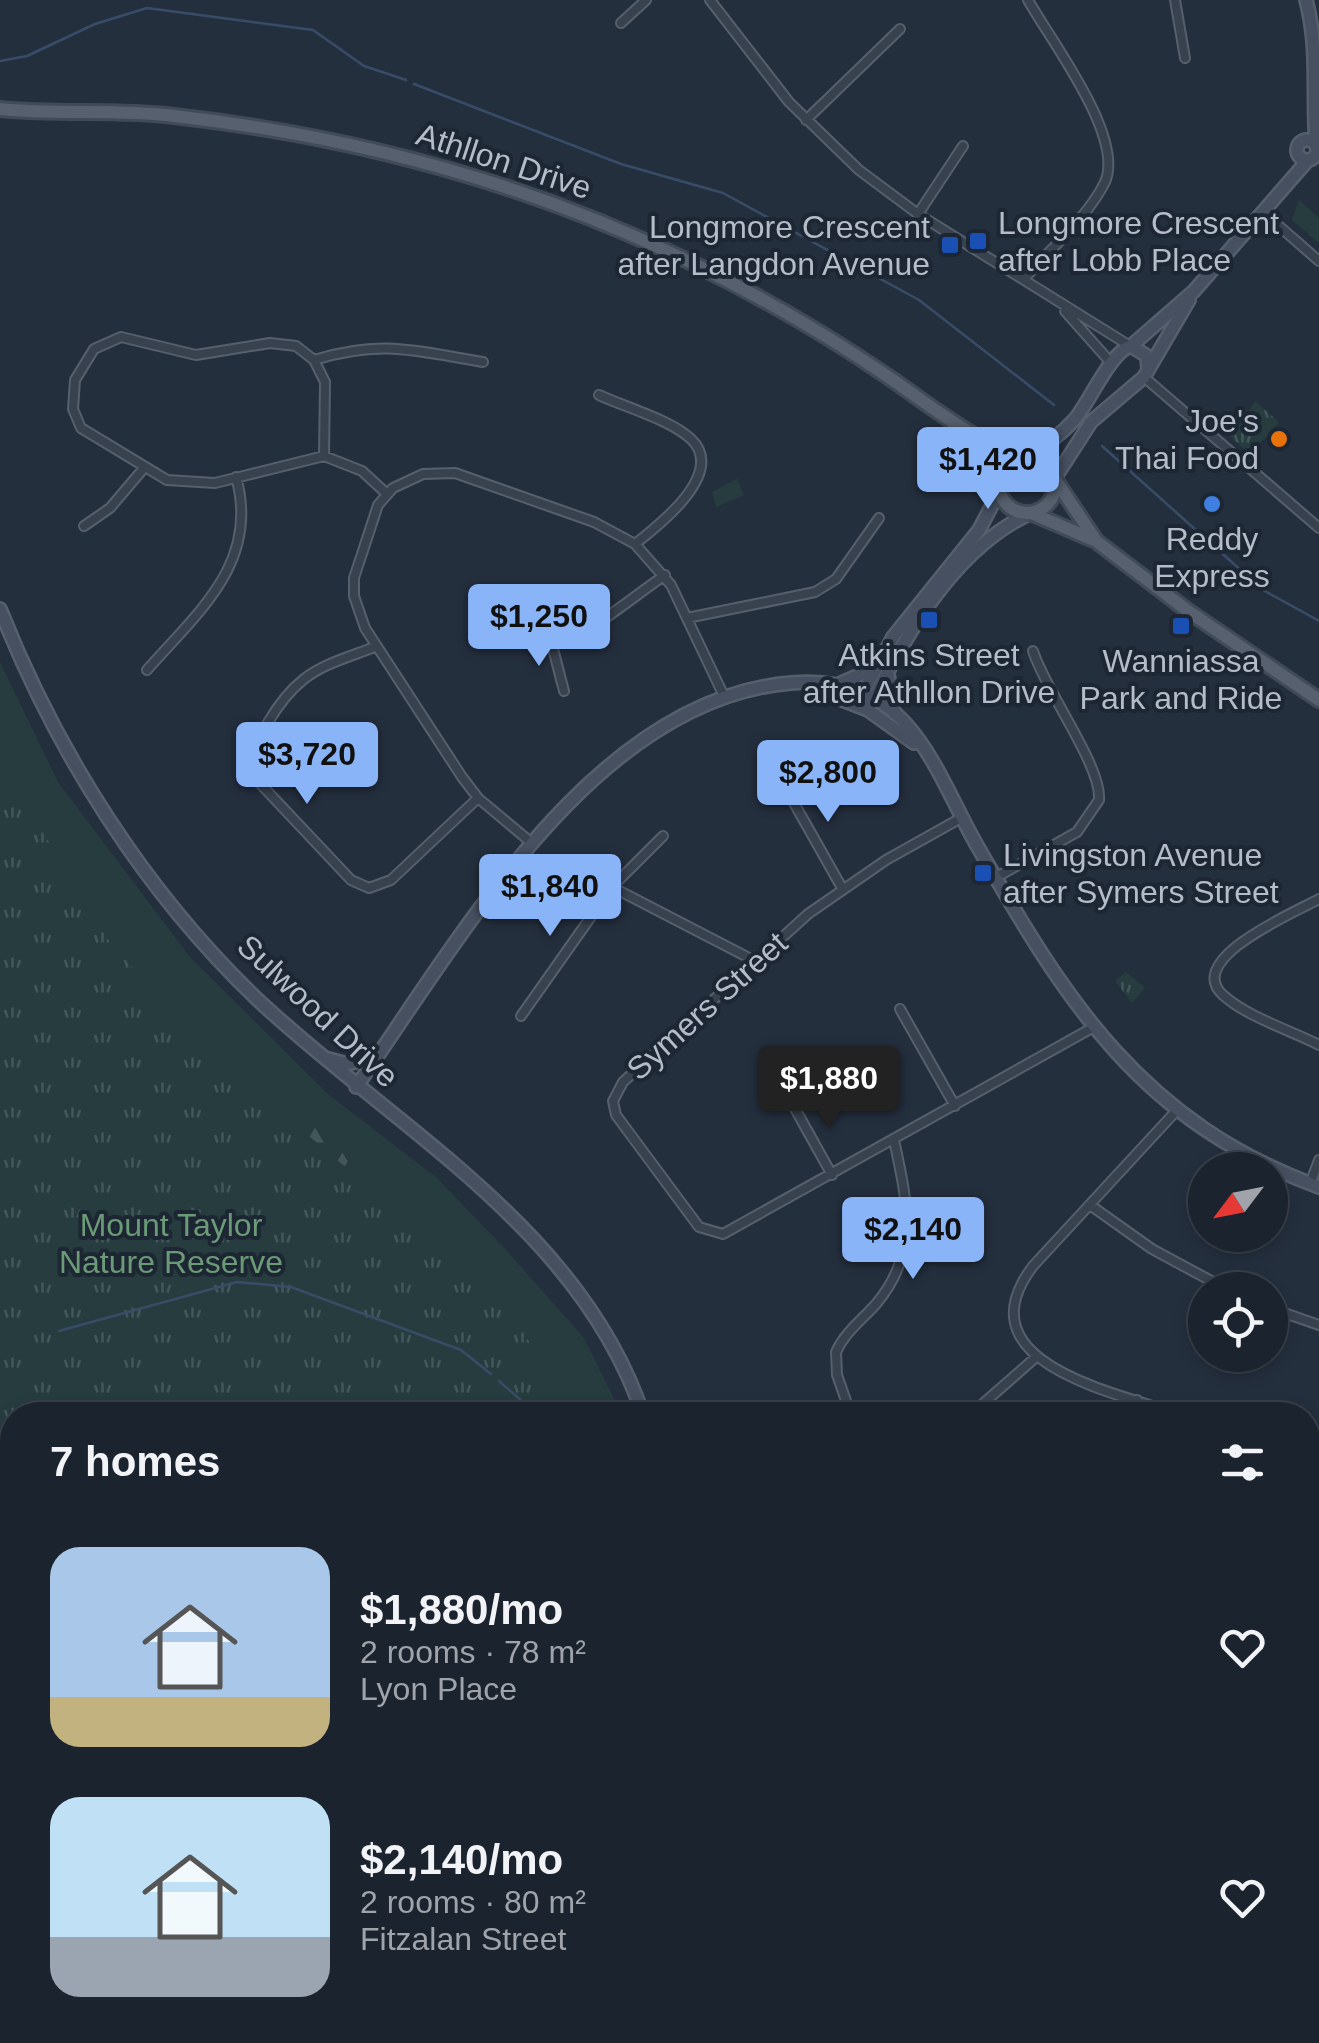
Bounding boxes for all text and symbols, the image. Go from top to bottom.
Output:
street label: Athllon Drive [412,116,596,206]
place label: Longmore Crescent after Lobb Place [998,205,1279,278]
place label: Longmore Crescent after Langdon Avenue [617,209,930,282]
marker: Longmore Crescent after Lobb Place [967,230,989,252]
marker: Longmore Crescent after Langdon Avenue [939,234,961,256]
place label: Joe's Thai Food [1115,403,1259,476]
pin: $1,420 [907,427,1069,512]
marker: Joe's Thai Food [1268,428,1290,450]
text: $1,420 [939,441,1037,477]
marker: Reddy Express [1201,493,1223,515]
place label: Reddy Express [1154,521,1270,594]
pin: $1,250 [458,584,620,669]
text: $1,250 [490,598,588,634]
marker: Atkins Street after Athllon Drive [918,609,940,631]
marker: Wanniassa Park and Ride [1170,615,1192,637]
place label: Atkins Street after Athllon Drive [803,637,1055,710]
place label: Wanniassa Park and Ride [1080,643,1282,716]
pin: $3,720 [226,722,388,807]
text: $3,720 [258,736,356,772]
pin: $2,800 [747,740,909,825]
text: $2,800 [779,754,877,790]
place label: Livingston Avenue after Symers Street [1003,837,1279,910]
pin: $1,840 [469,854,631,939]
marker: Livingston Avenue after Symers Street [972,862,994,884]
text: $1,840 [501,868,599,904]
street label: Symers Street [620,925,794,1087]
street label: Sulwood Drive [230,927,406,1095]
pin: $1,880 [748,1046,910,1131]
text: $1,880 [780,1060,878,1096]
north arrow [1188,1152,1288,1252]
map controls [1188,1152,1288,1372]
pin: $2,140 [832,1197,994,1282]
park label: Mount Taylor Nature Reserve [59,1207,283,1280]
text: $2,140 [864,1211,962,1247]
button: locate [1188,1272,1288,1372]
icon: filters [1215,1435,1270,1490]
text: 7 homes [50,1438,220,1485]
text: $1,880/mo [360,1586,563,1633]
icon: home [130,1587,250,1707]
icon: heart [1215,1620,1270,1675]
text: 2 rooms · 78 m² [360,1634,586,1670]
text: Lyon Place [360,1671,517,1707]
text: $2,140/mo [360,1836,563,1883]
icon: home [130,1837,250,1957]
icon: heart [1215,1870,1270,1925]
text: 2 rooms · 80 m² [360,1884,586,1920]
text: Fitzalan Street [360,1921,566,1957]

